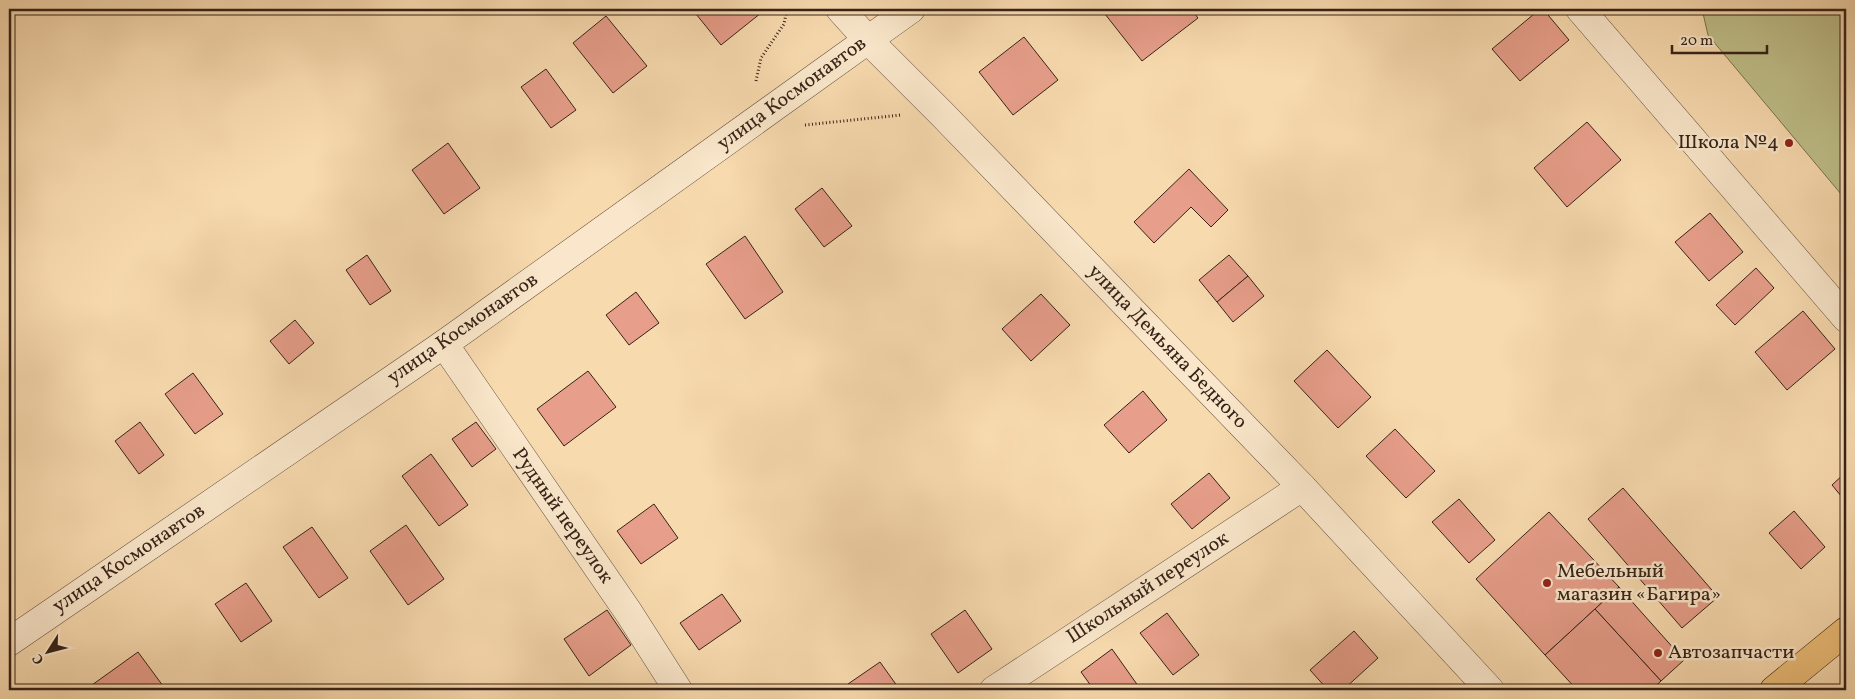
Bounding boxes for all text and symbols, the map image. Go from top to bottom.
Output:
scale bar [1672,22,1768,54]
street label: улица Космонавтов [711,30,873,158]
text: 20 m [1680,31,1713,52]
place label: Школа №4 [1678,129,1779,157]
marker: Школа №4 [1783,137,1795,149]
street label: улица Демьяна Бедного [1081,258,1253,436]
street label: улица Космонавтов [382,266,544,392]
street label: Рудный переулок [505,442,620,590]
street label: улица Космонавтов [47,497,211,621]
street label: Школьный переулок [1061,525,1235,651]
place label: Мебельный магазин «Багира» [1557,558,1721,609]
marker: Мебельный магазин «Багира» [1541,577,1553,589]
north arrow [22,626,72,676]
place label: Автозапчасти [1668,639,1794,667]
marker: Автозапчасти [1652,647,1664,659]
text: С [28,650,49,668]

